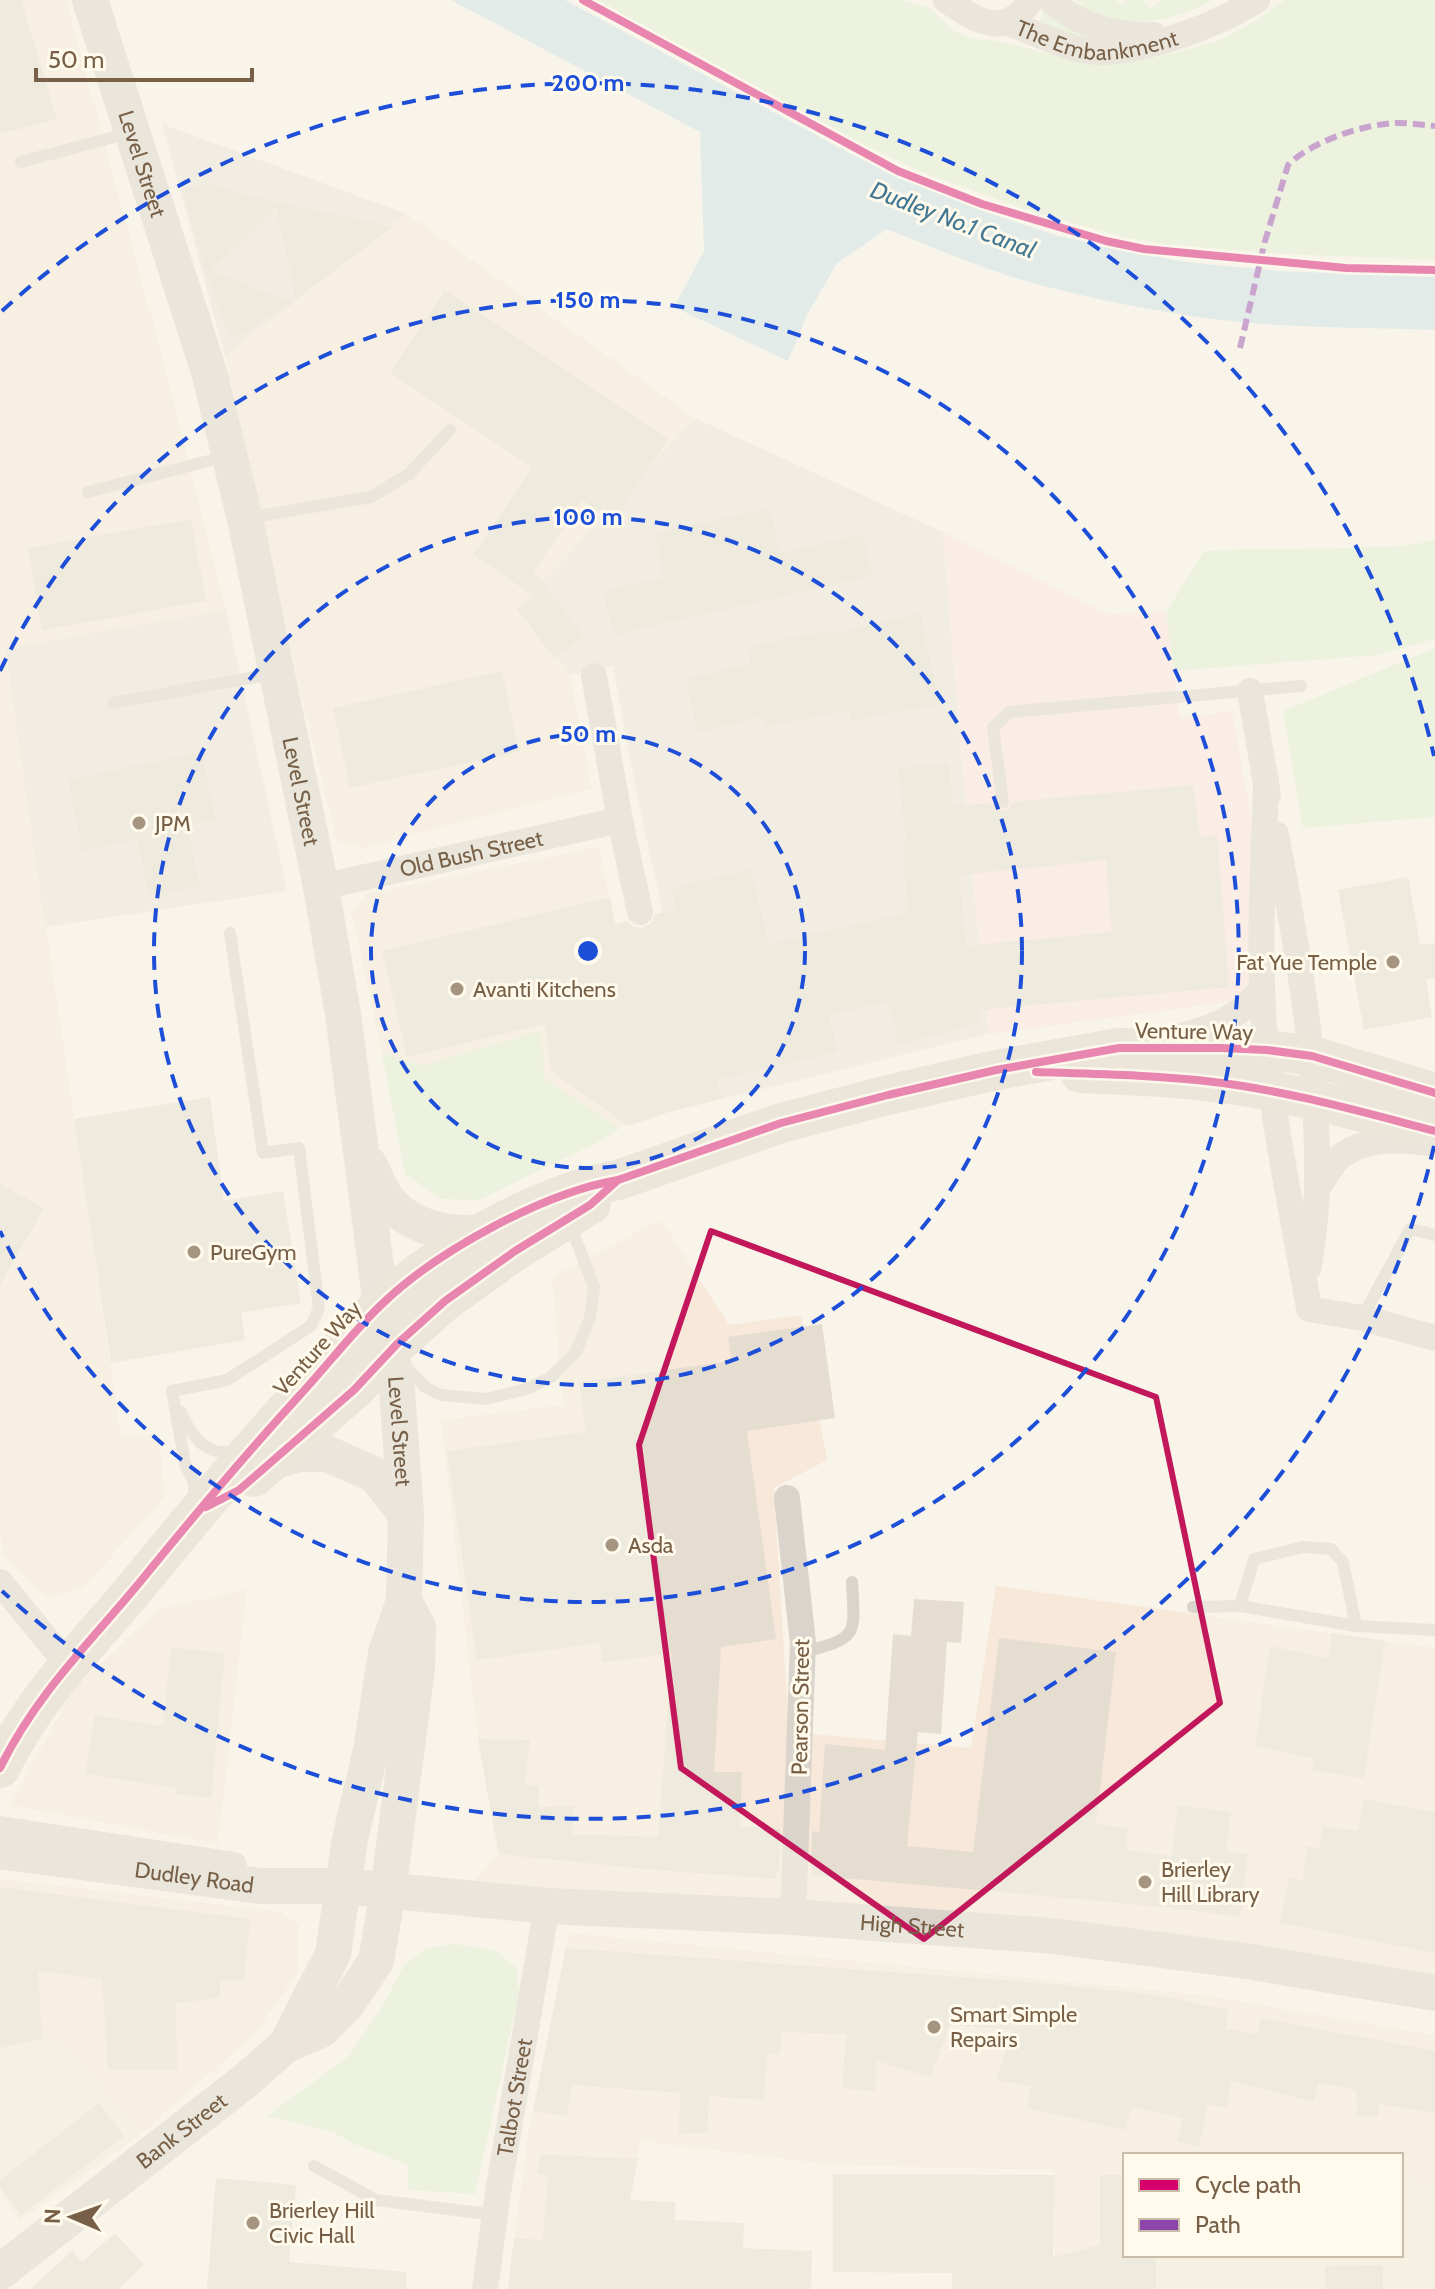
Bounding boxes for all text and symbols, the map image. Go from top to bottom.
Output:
street label: The Embankment [1012,14,1182,66]
scale bar [36,32,252,82]
text: 50 m [48,45,104,74]
text: 200 m [552,68,624,97]
street label: Level Street [112,107,172,221]
water label: Dudley No.1 Canal [867,175,1040,264]
text: 150 m [556,285,620,314]
text: 100 m [553,502,623,531]
text: 50 m [560,719,616,748]
street label: Level Street [276,735,325,849]
place label: JPM [154,810,191,837]
marker: JPM [130,814,148,832]
street label: Old Bush Street [397,825,546,883]
centre of rings [574,937,602,965]
place label: Fat Yue Temple [1236,949,1377,976]
marker: Fat Yue Temple [1384,953,1402,971]
place label: Avanti Kitchens [473,976,616,1003]
marker: Avanti Kitchens [448,980,466,998]
street label: Venture Way [1135,1017,1253,1046]
place label: PureGym [210,1239,297,1266]
marker: PureGym [185,1243,203,1261]
street label: Venture Way [268,1295,367,1401]
street label: Level Street [382,1375,417,1488]
place label: Asda [628,1532,674,1559]
marker: Asda [603,1536,621,1554]
street label: Pearson Street [786,1638,815,1775]
street label: Dudley Road [133,1856,255,1899]
place label: Brierley Hill Library [1161,1856,1260,1908]
marker: Brierley Hill Library [1136,1873,1154,1891]
street label: High Street [859,1909,966,1944]
place label: Smart Simple Repairs [950,2001,1077,2053]
marker: Smart Simple Repairs [925,2018,943,2036]
street label: Talbot Street [491,2036,538,2158]
street label: Bank Street [131,2087,233,2175]
legend [1123,2153,1403,2257]
text: Cycle path [1195,2170,1301,2199]
north arrow [32,2177,112,2257]
place label: Brierley Hill Civic Hall [269,2197,375,2249]
text: N [39,2208,66,2225]
text: Path [1195,2210,1241,2239]
marker: Brierley Hill Civic Hall [244,2214,262,2232]

